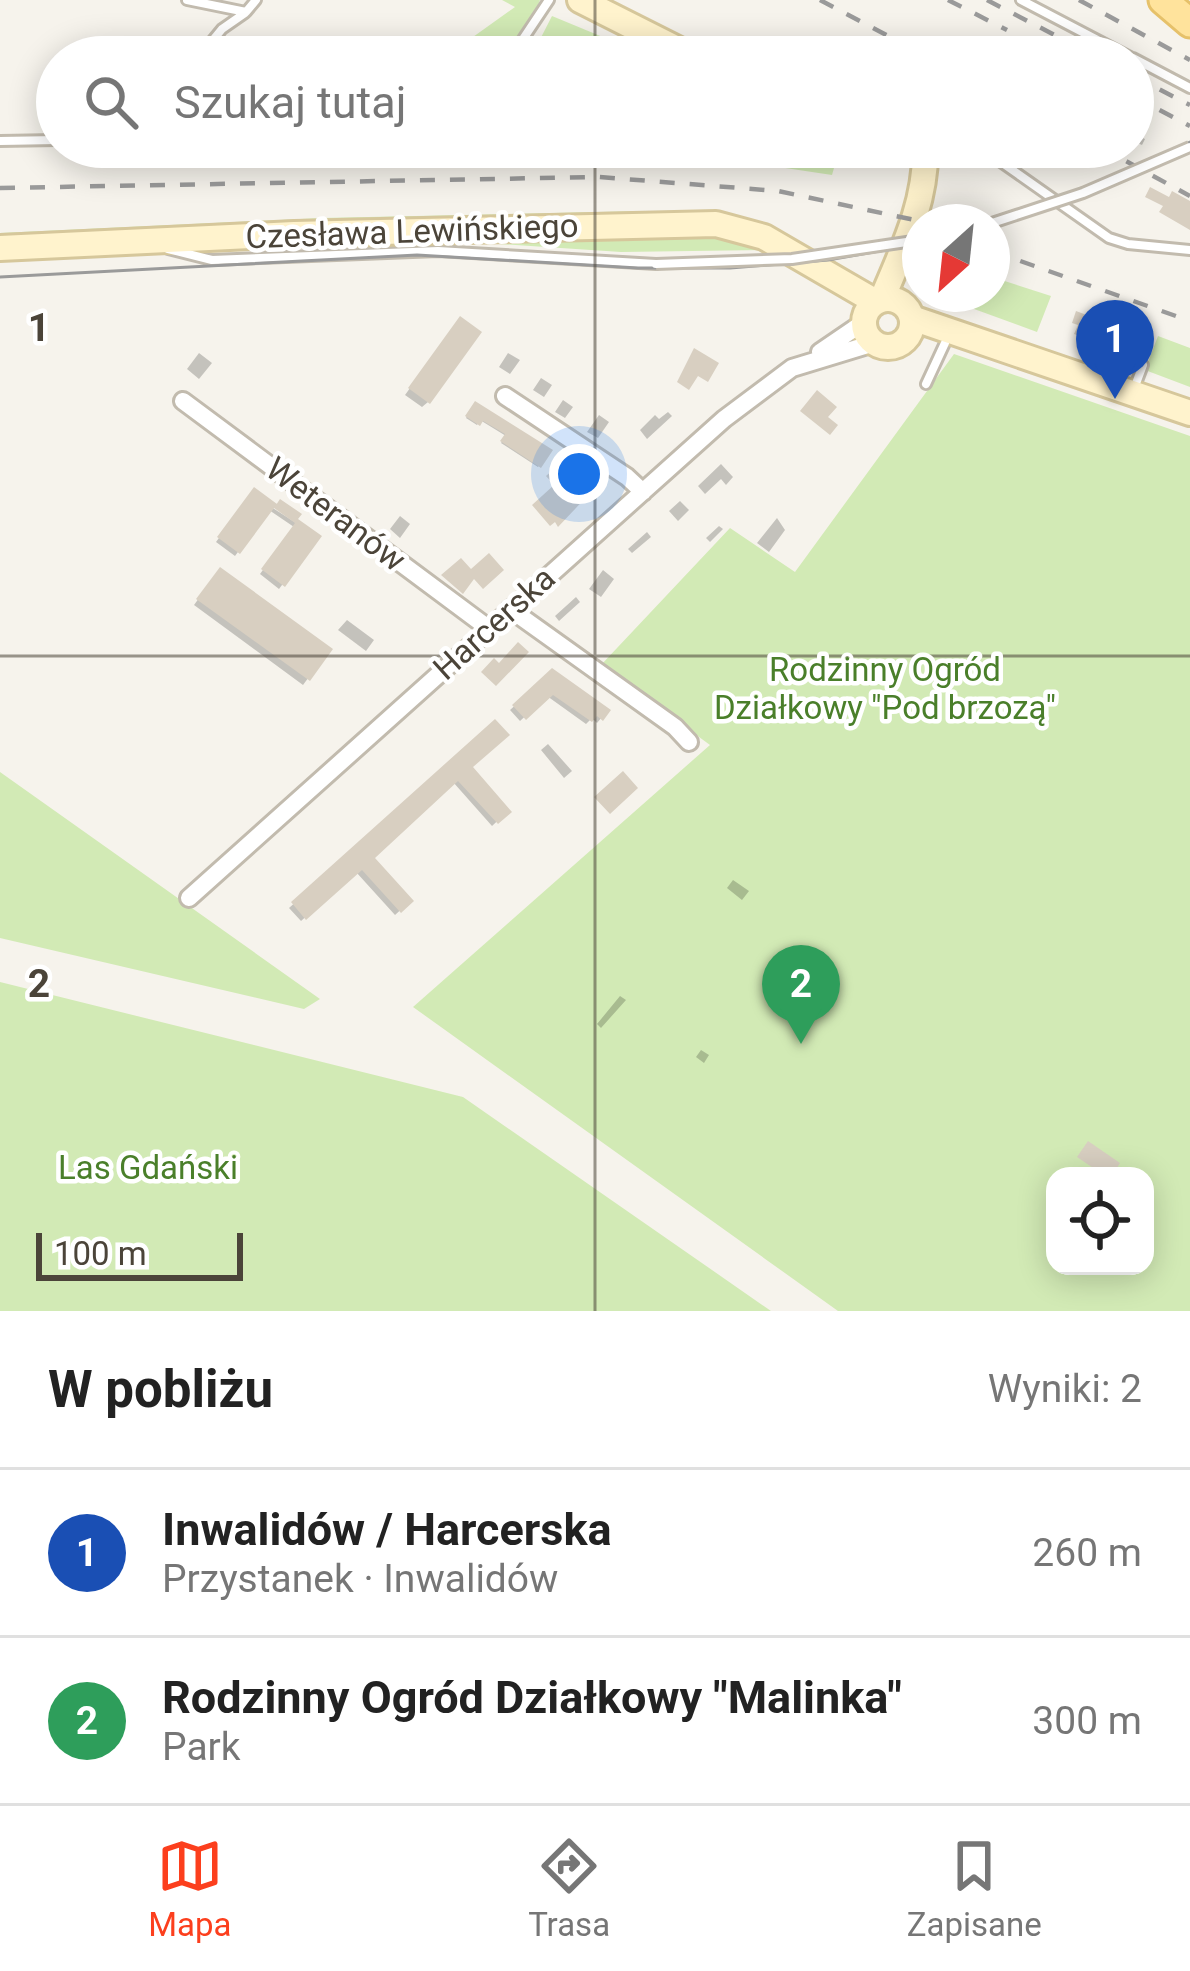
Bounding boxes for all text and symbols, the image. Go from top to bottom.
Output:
search box [36,36,1154,168]
icon: search [78,69,144,135]
text: Szukaj tutaj [174,76,407,129]
north arrow [902,204,1010,312]
street label: Czesława Lewińskiego [245,206,579,256]
pin: 1 [1076,300,1154,399]
text: 1 [28,305,50,351]
your location [549,444,609,504]
street label: Weteranów [258,449,414,579]
street label: Harcerska [425,558,563,688]
park label: Rodzinny Ogród Działkowy "Pod brzozą" [714,650,1056,727]
pin: 2 [762,945,840,1044]
text: 2 [28,961,50,1007]
park label: Las Gdański [58,1148,238,1187]
map controls [1046,1167,1154,1275]
button: locate [1046,1167,1154,1275]
scale bar [36,1227,243,1280]
text: 100 m [54,1234,147,1273]
text: W pobliżu [48,1360,273,1419]
text: Wyniki: 2 [988,1366,1142,1412]
text: Inwalidów / Harcerska [162,1503,612,1556]
text: 1 [76,1530,98,1576]
text: 260 m [1032,1530,1142,1576]
text: Przystanek · Inwalidów [162,1556,558,1602]
text: Rodzinny Ogród Działkowy "Malinka" [162,1671,902,1724]
text: 2 [76,1698,98,1744]
text: 300 m [1032,1698,1142,1744]
text: Park [162,1724,241,1770]
tab: Mapa [148,1833,232,1944]
tab: Trasa [528,1833,610,1944]
tab: Zapisane [907,1833,1042,1944]

